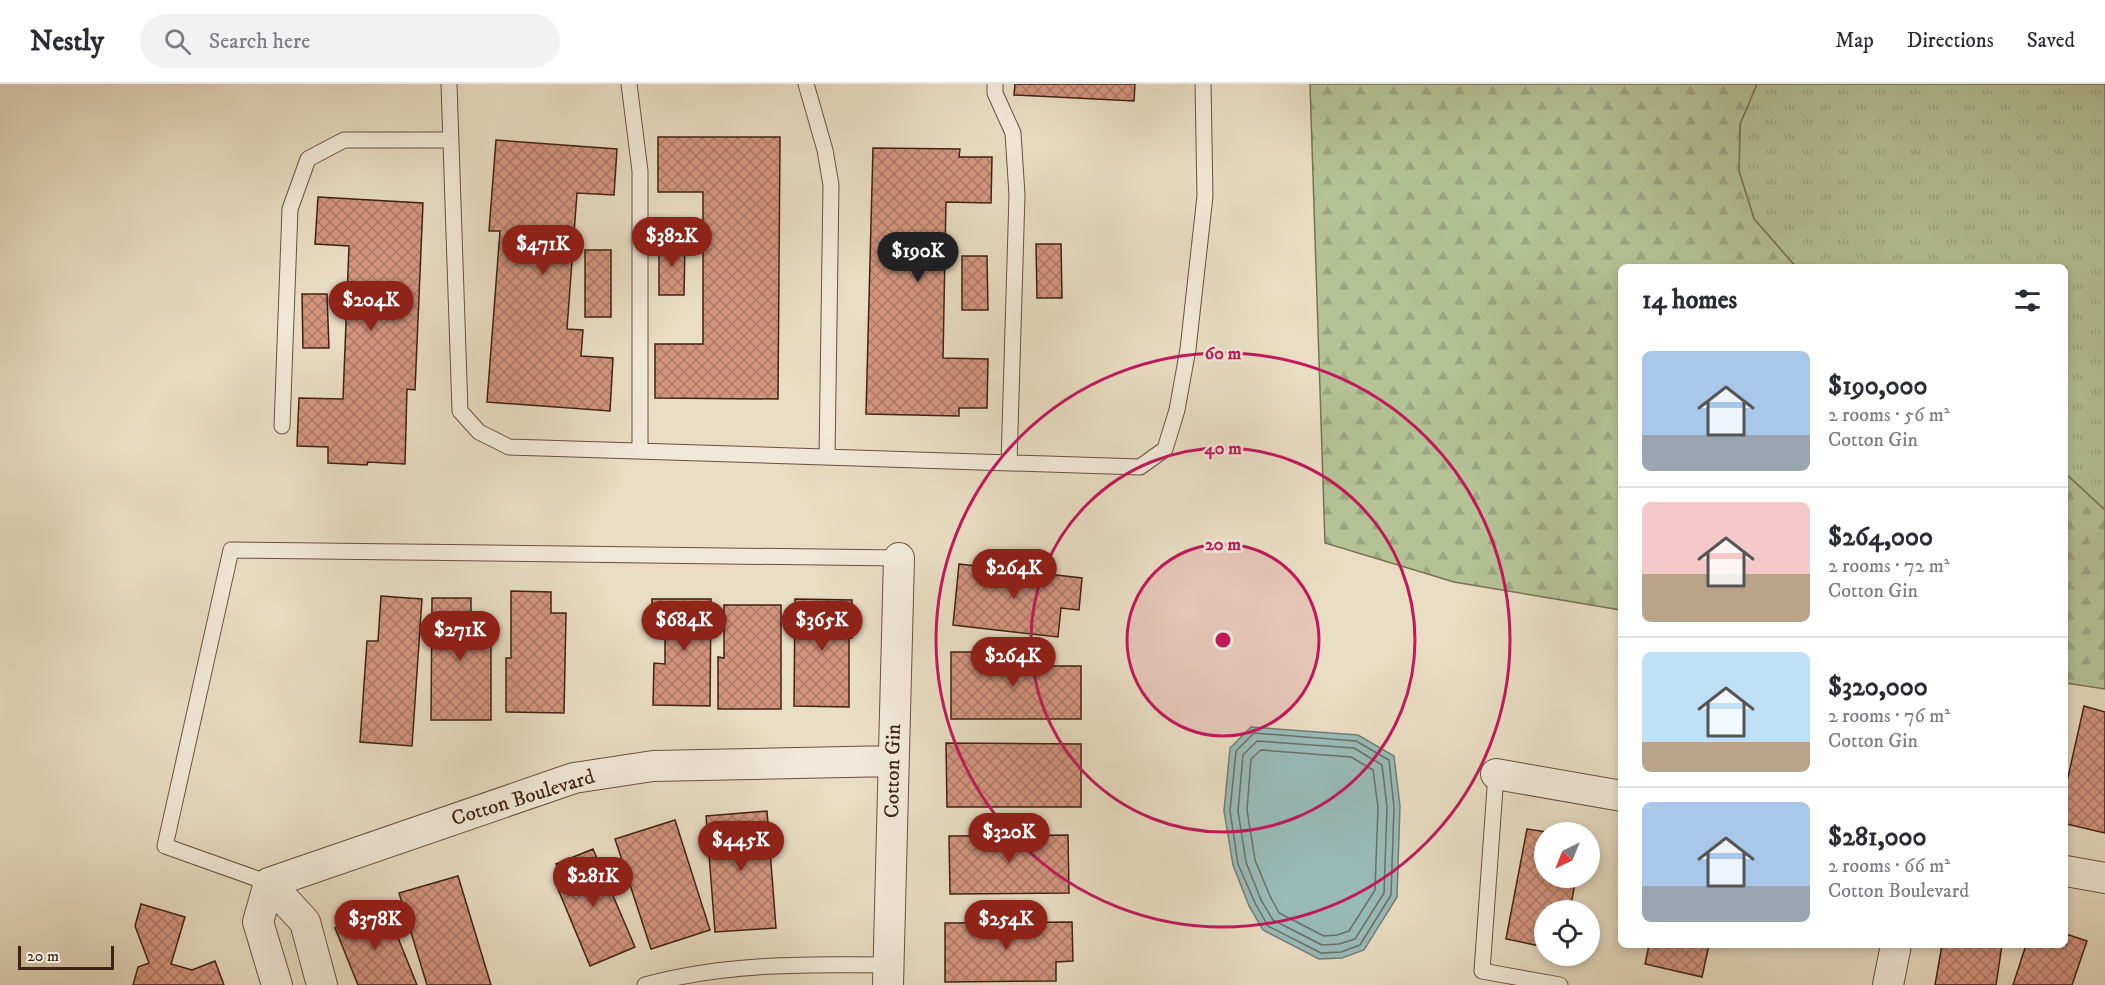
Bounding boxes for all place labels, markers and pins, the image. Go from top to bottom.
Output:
pin: $382K [630,217,714,268]
pin: $471K [501,225,585,276]
pin: $190K [876,232,960,283]
pin: $204K [329,281,413,332]
pin: $264K [972,549,1056,600]
pin: $684K [642,601,726,652]
pin: $365K [780,601,864,652]
pin: $271K [418,611,502,662]
centre of rings [1213,630,1233,650]
pin: $264K [971,637,1055,688]
pin: $320K [967,813,1051,864]
pin: $445K [699,821,783,872]
pin: $281K [551,857,635,908]
pin: $378K [333,900,417,951]
pin: $254K [964,900,1048,951]

